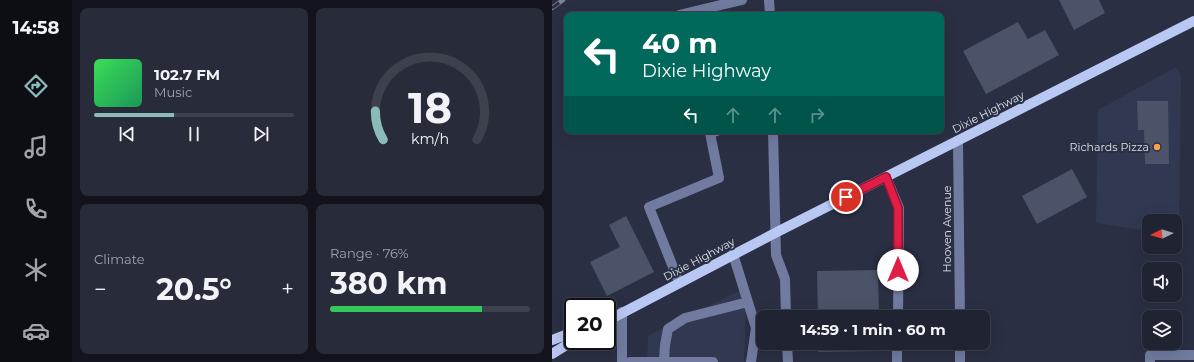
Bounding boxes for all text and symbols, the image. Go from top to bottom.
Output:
text: 14:58 [13,17,59,39]
text: 40 m [642,26,718,60]
icon: left [576,28,628,80]
text: Dixie Highway [642,60,771,82]
text: 102.7 FM [154,65,220,84]
icon: directions [22,72,50,100]
text: 18 [408,83,452,133]
text: Music [154,84,192,100]
street label: Dixie Highway [950,88,1026,136]
icon: left [680,104,702,126]
icon: ahead [722,104,744,126]
icon: ahead [764,104,786,126]
icon: right [806,104,828,126]
icon: previous [116,123,138,145]
icon: pause [183,123,205,145]
icon: next [250,123,272,145]
text: km/h [411,129,449,147]
icon: music [22,133,50,161]
place label: Richards Pizza [1069,140,1149,154]
marker: Richards Pizza [1152,142,1162,152]
pin [829,180,863,214]
street label: Hooven Avenue [940,185,954,272]
icon: arrive [835,186,857,208]
icon: phone [22,195,50,223]
north arrow [1142,214,1182,254]
map controls [1142,214,1182,350]
street label: Dixie Highway [661,234,737,284]
text: Range · 76% [330,245,408,261]
position arrow [877,249,919,291]
text: Climate [94,251,145,267]
icon: climate [22,256,50,284]
button: sound [1142,262,1182,302]
text: 380 km [330,265,447,302]
text: 20.5° [156,271,232,308]
text: − [94,276,107,303]
text: + [281,276,294,303]
speed limit sign: 20 [564,298,616,350]
button: layers [1142,310,1182,350]
icon: car [22,317,50,345]
text: 14:59 · 1 min · 60 m [800,320,946,339]

